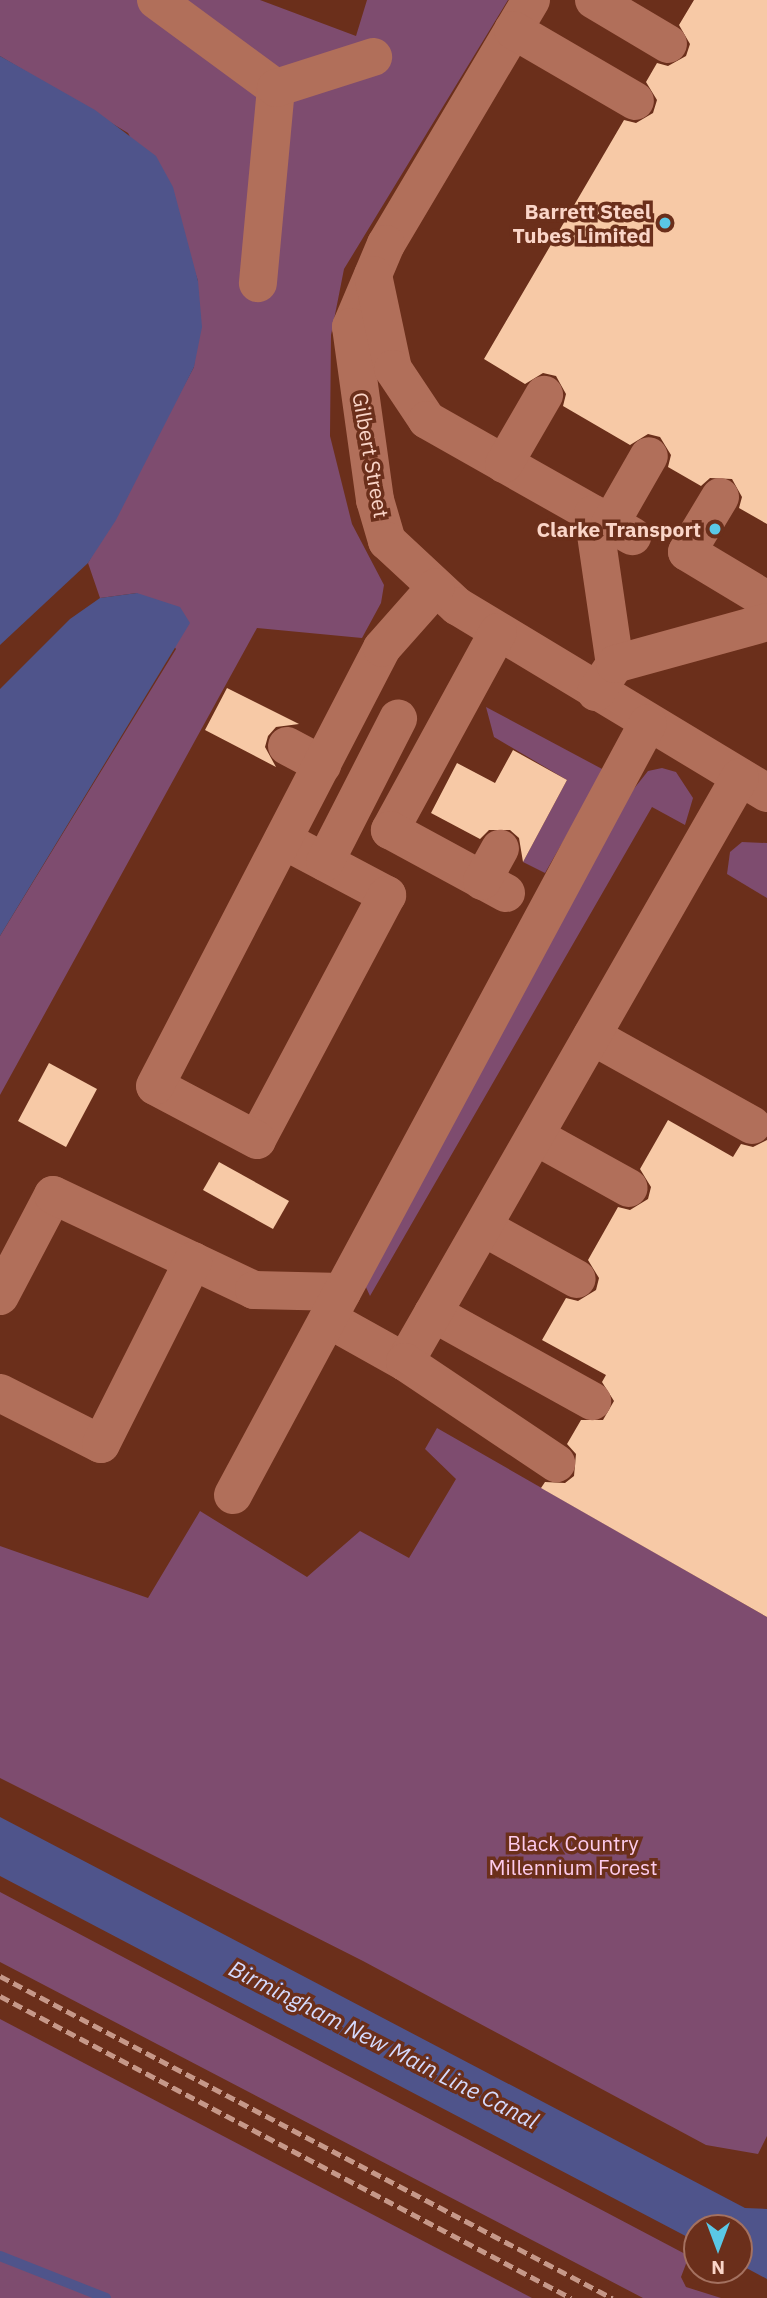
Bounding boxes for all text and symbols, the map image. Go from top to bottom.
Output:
place label: Barrett Steel Tubes Limited [513,198,651,248]
marker: Barrett Steel Tubes Limited [657,215,673,231]
street label: Gilbert Street [348,390,394,520]
place label: Clarke Transport [536,516,701,542]
marker: Clarke Transport [707,521,723,537]
park label: Black Country Millennium Forest [488,1830,658,1880]
water label: Birmingham New Main Line Canal [225,1954,543,2134]
north arrow [683,2214,753,2284]
text: N [711,2256,725,2280]

